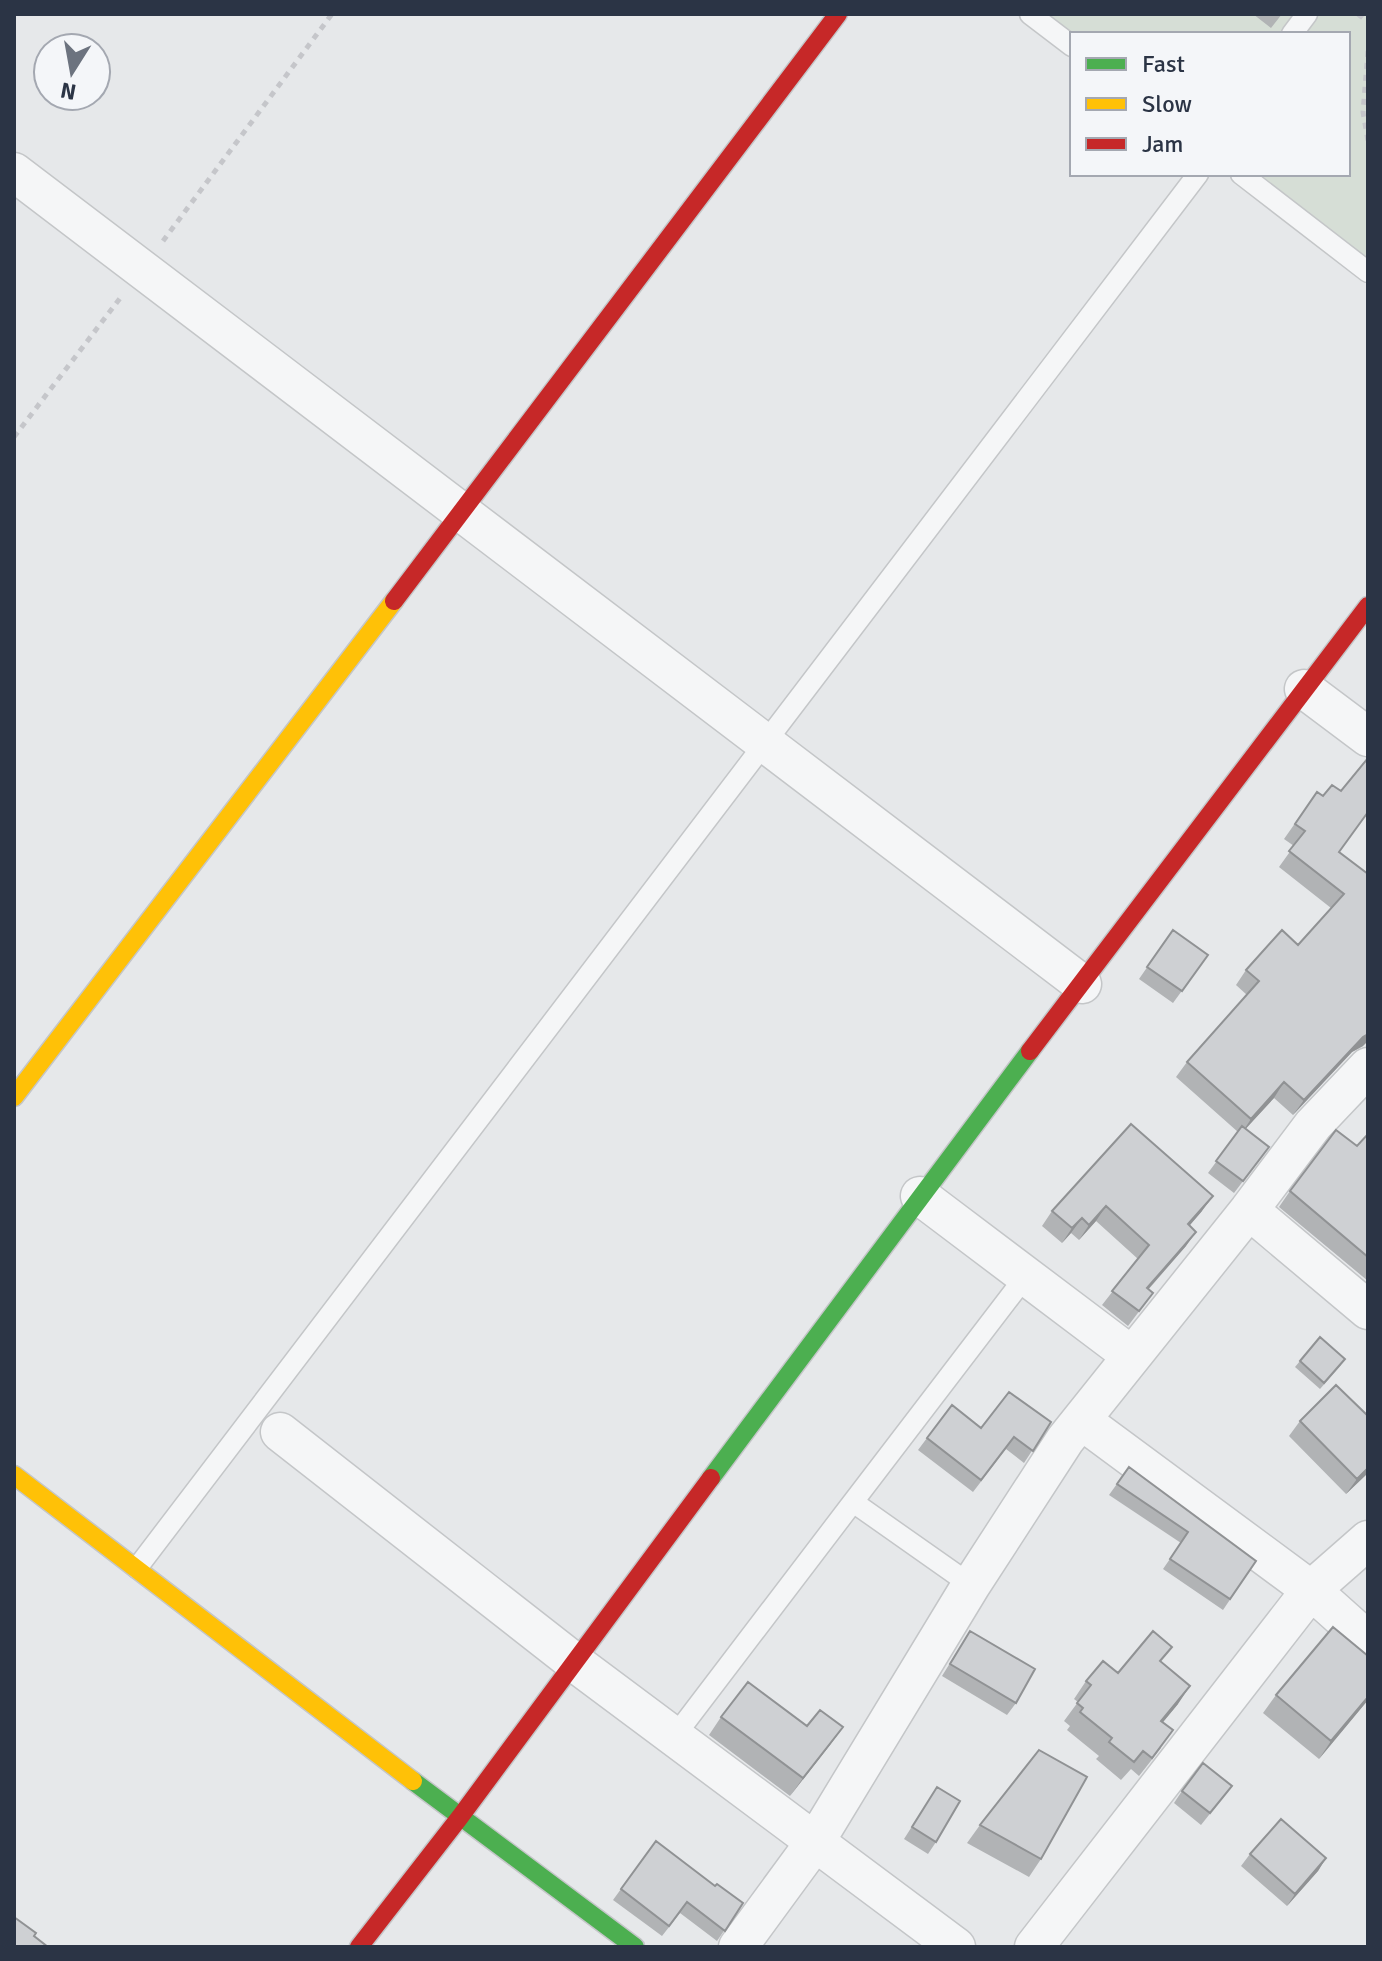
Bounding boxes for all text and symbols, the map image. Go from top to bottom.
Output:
north arrow [32,32,112,112]
legend [1070,32,1350,176]
text: Fast [1142,49,1185,79]
text: N [58,76,78,106]
text: Slow [1142,89,1192,119]
text: Jam [1142,129,1183,159]

